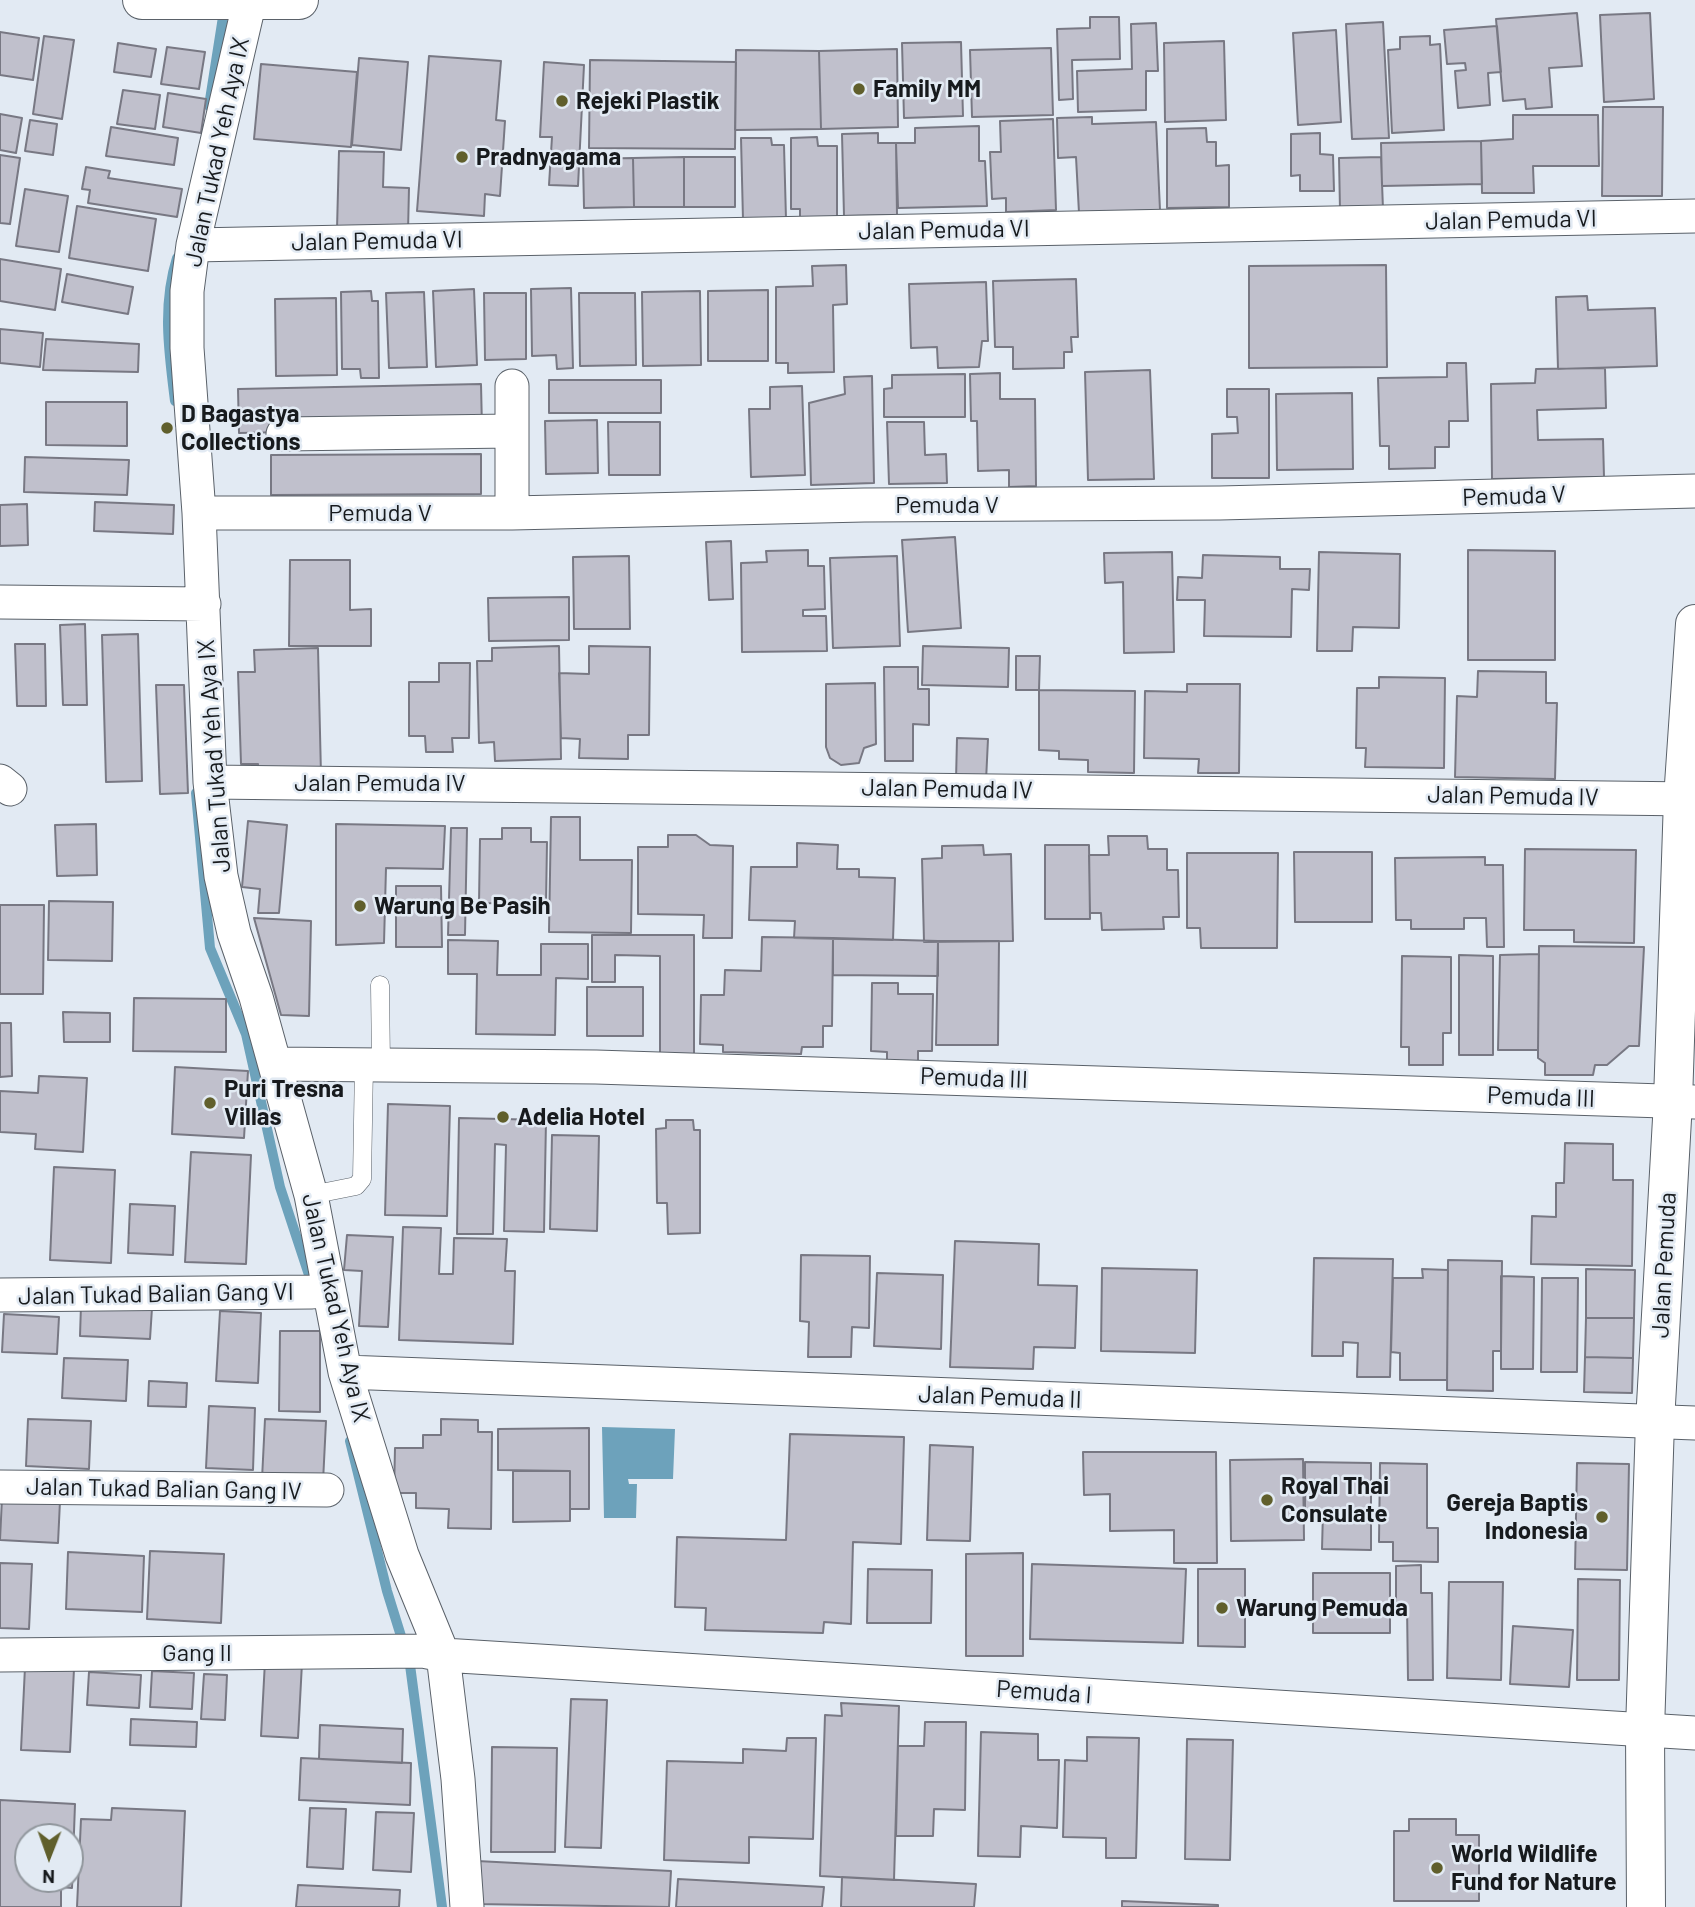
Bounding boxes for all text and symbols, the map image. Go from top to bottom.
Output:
street label: Jalan Tukad Yeh Aya IX [179,35,255,269]
place label: Family MM [873,75,981,103]
marker: Family MM [851,81,867,97]
place label: Rejeki Plastik [576,87,719,115]
marker: Rejeki Plastik [554,93,570,109]
place label: Pradnyagama [476,143,621,171]
marker: Pradnyagama [454,149,470,165]
street label: Jalan Pemuda VI [1425,204,1597,236]
street label: Jalan Pemuda VI [858,214,1030,246]
street label: Jalan Pemuda VI [291,225,463,257]
place label: D Bagastya Collections [181,400,300,456]
marker: D Bagastya Collections [159,420,175,436]
street label: Pemuda V [1462,480,1566,512]
street label: Pemuda V [895,491,999,519]
street label: Pemuda V [328,499,432,527]
street label: Jalan Tukad Yeh Aya IX [191,638,237,874]
street label: Jalan Pemuda IV [294,769,466,797]
street label: Jalan Pemuda IV [861,773,1033,805]
street label: Jalan Pemuda IV [1427,780,1599,812]
place label: Warung Be Pasih [374,892,551,920]
marker: Warung Be Pasih [352,898,368,914]
street label: Pemuda III [919,1062,1029,1094]
place label: Puri Tresna Villas [224,1075,344,1131]
street label: Pemuda III [1486,1081,1596,1113]
marker: Puri Tresna Villas [202,1095,218,1111]
place label: Adelia Hotel [517,1103,645,1131]
marker: Adelia Hotel [495,1109,511,1125]
street label: Jalan Tukad Yeh Aya IX [296,1191,376,1425]
street label: Jalan Pemuda [1646,1191,1682,1339]
street label: Jalan Tukad Balian Gang VI [18,1277,294,1311]
street label: Jalan Pemuda II [918,1380,1082,1414]
street label: Jalan Tukad Balian Gang IV [26,1472,302,1506]
place label: Royal Thai Consulate [1281,1472,1389,1528]
place label: Gereja Baptis Indonesia [1446,1489,1588,1545]
marker: Royal Thai Consulate [1259,1492,1275,1508]
marker: Gereja Baptis Indonesia [1594,1509,1610,1525]
place label: Warung Pemuda [1236,1594,1408,1622]
marker: Warung Pemuda [1214,1600,1230,1616]
street label: Gang II [162,1639,232,1667]
street label: Pemuda I [995,1674,1093,1710]
north arrow [14,1823,84,1893]
place label: World Wildlife Fund for Nature [1451,1840,1617,1896]
marker: World Wildlife Fund for Nature [1429,1860,1445,1876]
text: N [42,1866,55,1889]

